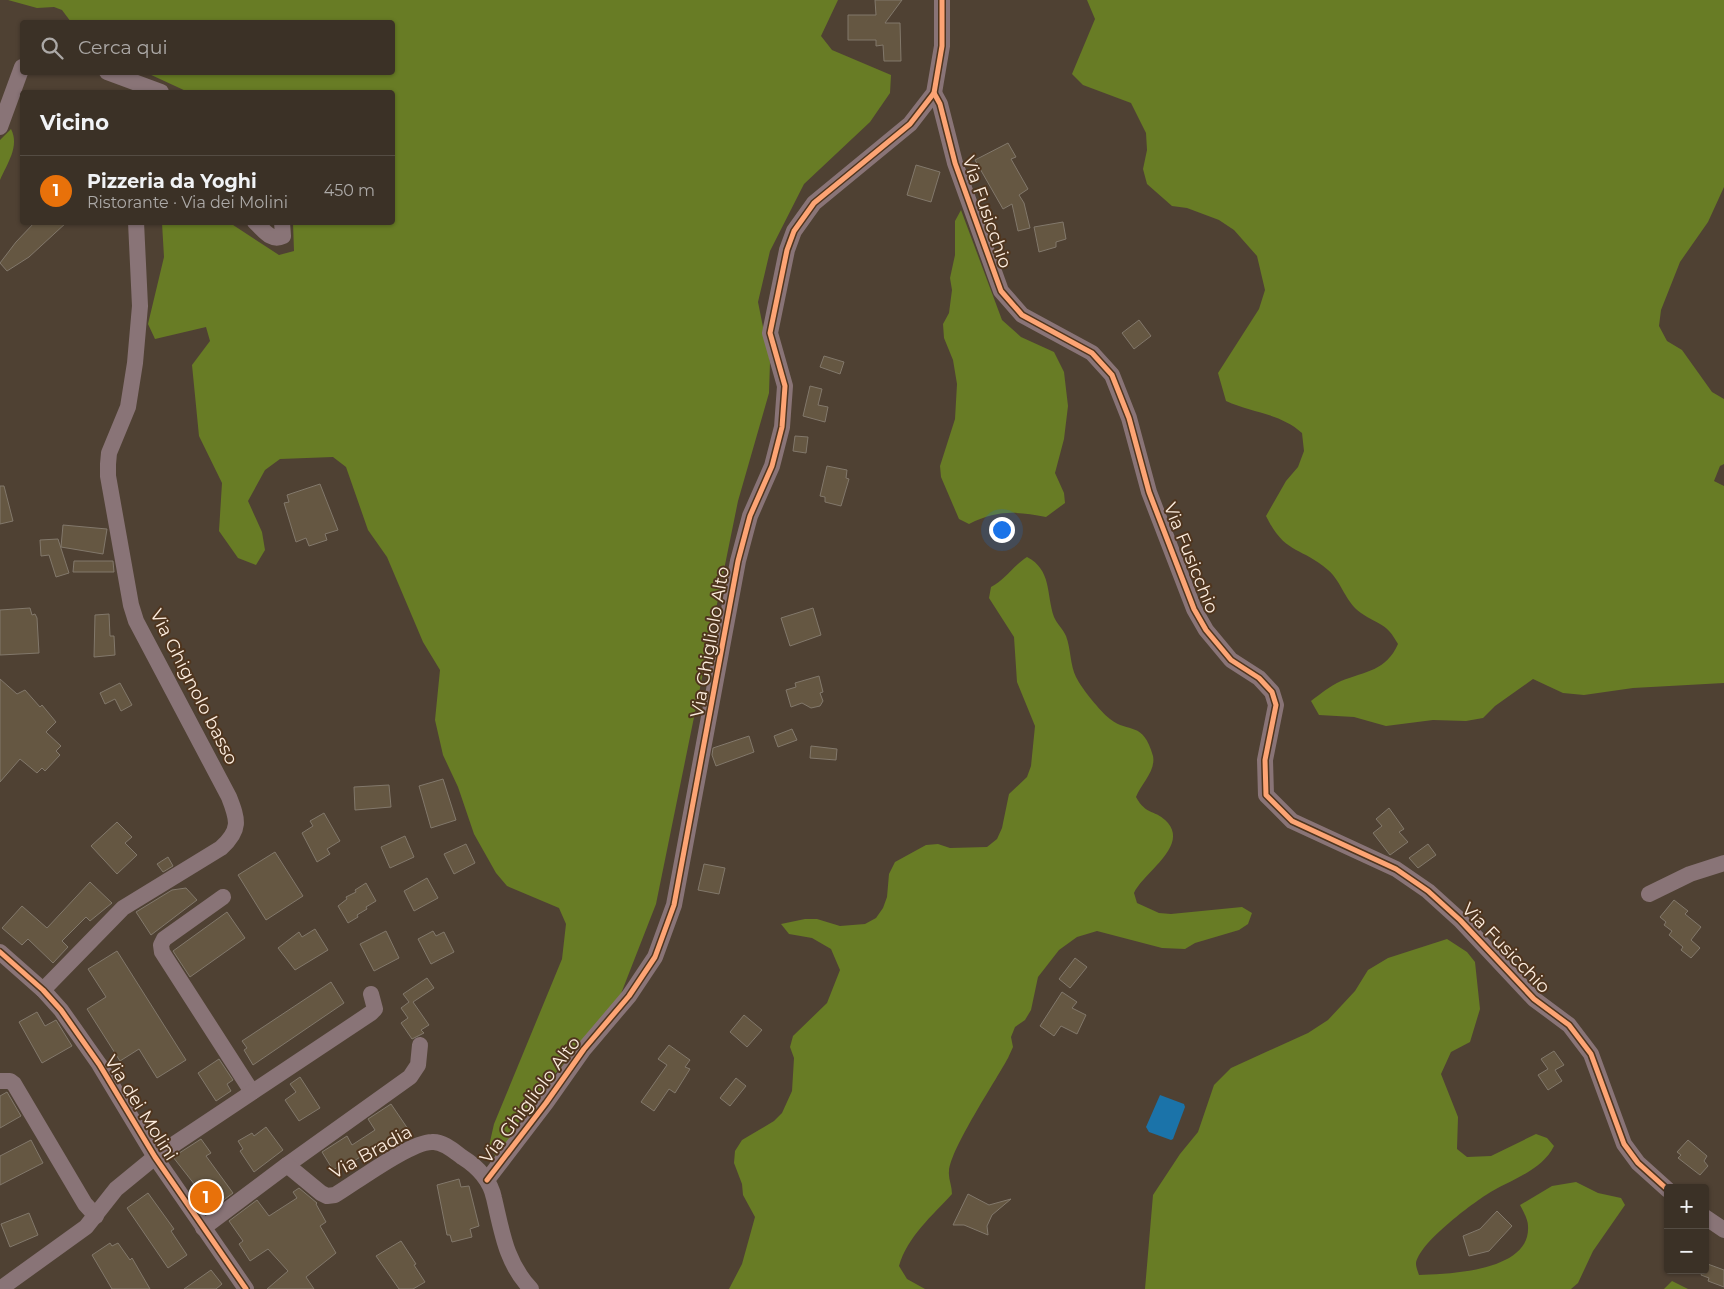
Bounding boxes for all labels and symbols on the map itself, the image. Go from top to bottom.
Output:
street label: Via Fusicchio [957,153,1017,271]
street label: Via Fusicchio [1159,499,1223,617]
your location [989,517,1015,543]
street label: Via Ghigliolo Alto [686,565,734,719]
street label: Via Ghignolo basso [145,606,243,768]
street label: Via Fusicchio [1457,898,1555,998]
street label: Via Ghigliolo Alto [475,1032,585,1168]
street label: Via dei Molini [100,1051,182,1165]
street label: Via Bradia [326,1120,416,1184]
pin: 1 [190,1178,222,1216]

